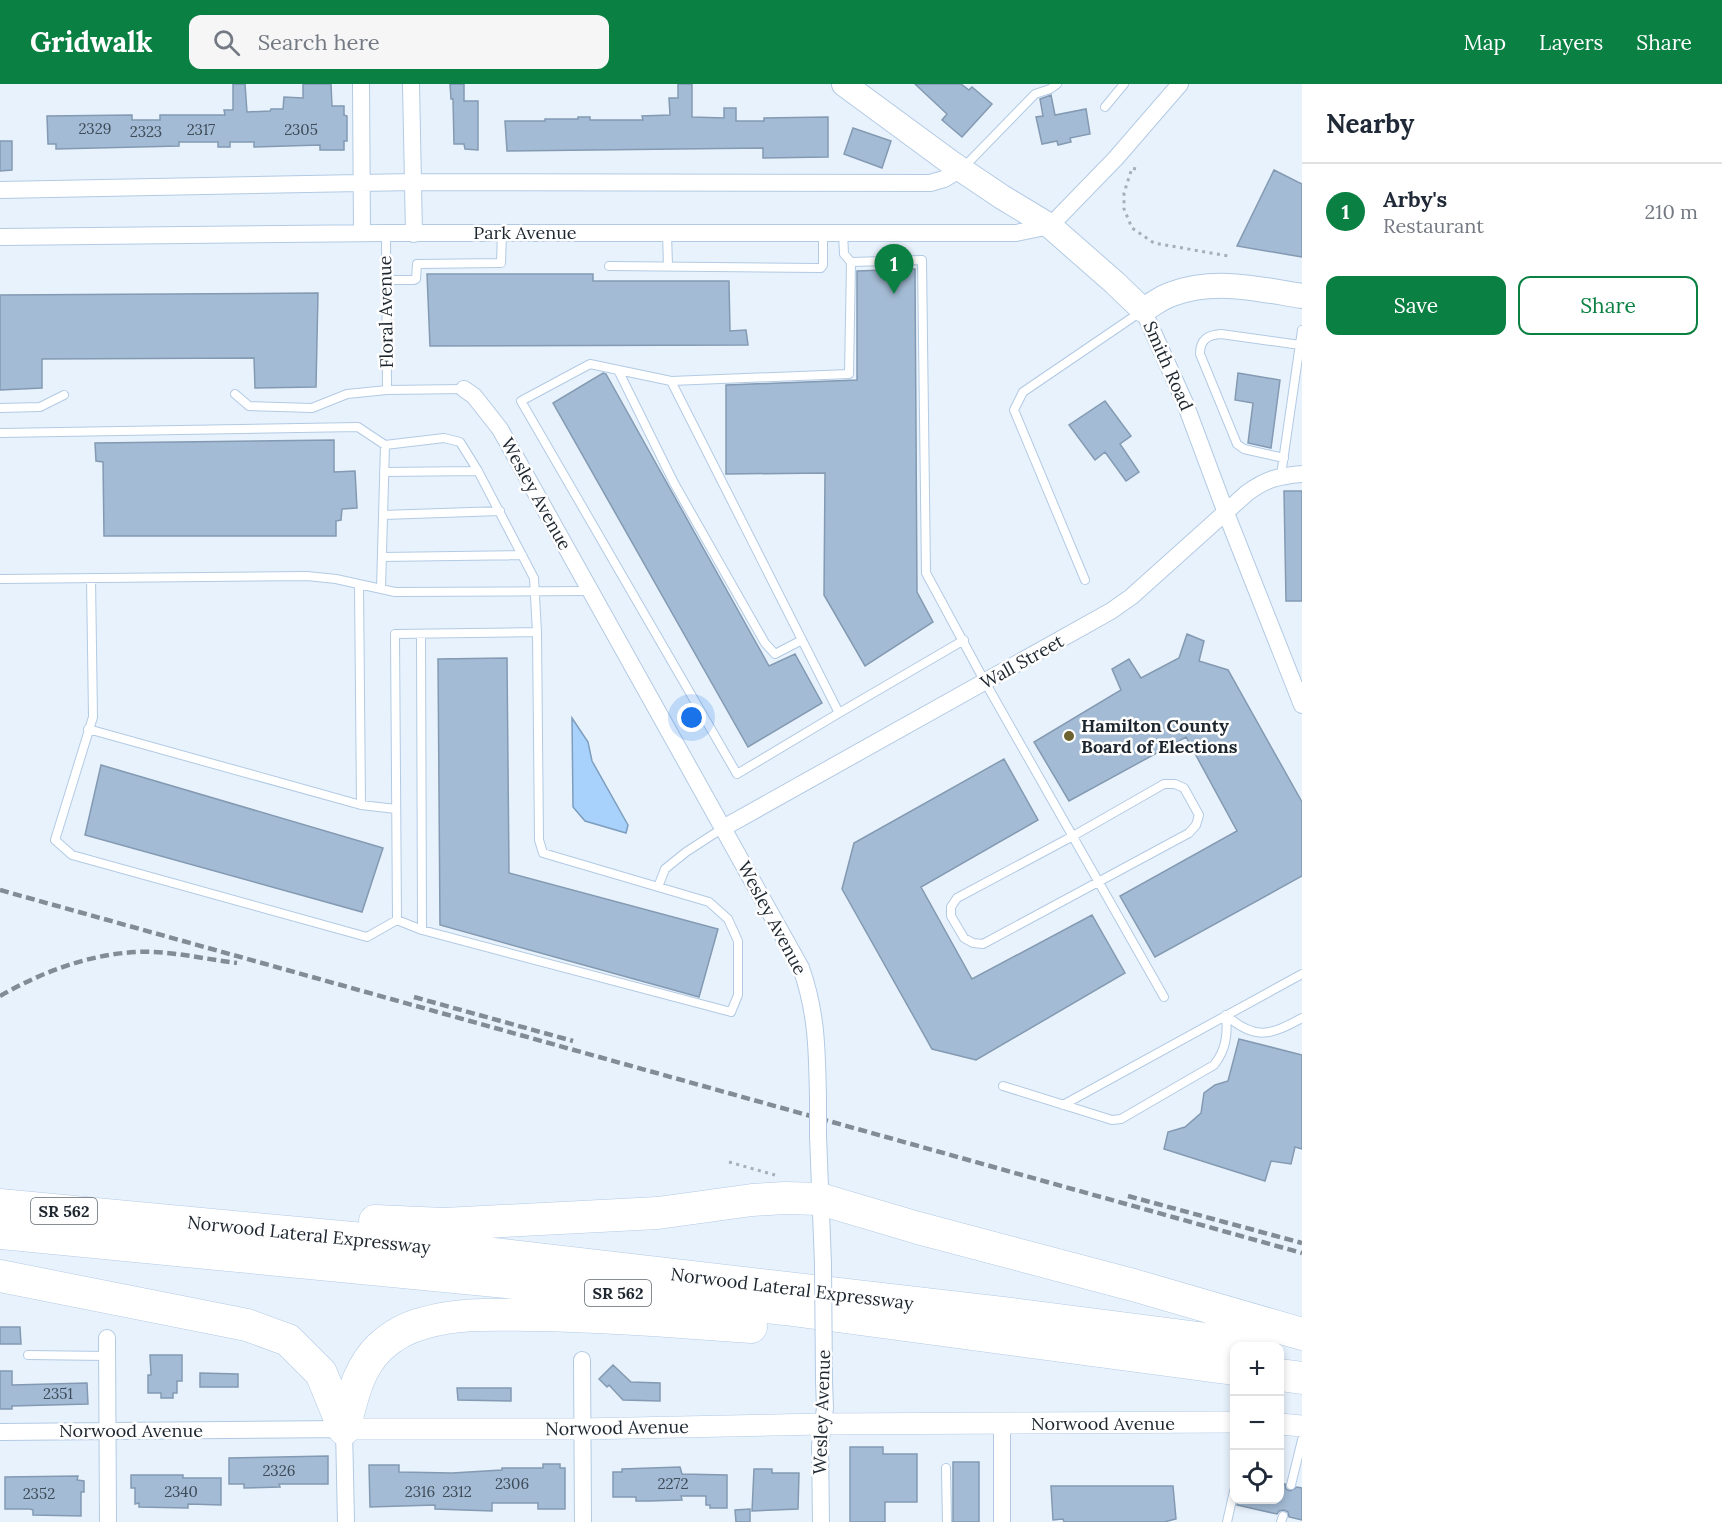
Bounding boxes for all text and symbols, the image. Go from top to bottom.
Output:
search box [189,15,609,69]
text: Gridwalk [30,24,153,60]
icon: search [210,26,243,59]
text: Search here [258,28,380,56]
text: Map [1463,29,1506,56]
text: Layers [1539,29,1603,56]
text: Share [1636,29,1692,56]
text: Nearby [1326,107,1414,140]
house number: 2329 [79,119,111,138]
house number: 2317 [187,120,215,139]
house number: 2305 [284,120,318,139]
house number: 2323 [130,122,162,141]
text: Arby's [1383,185,1447,213]
text: 1 [1341,199,1350,224]
text: 210 m [1644,199,1698,224]
text: Restaurant [1383,213,1484,238]
street label: Park Avenue [473,221,577,244]
pin: 1 [874,244,914,294]
street label: Floral Avenue [373,255,398,369]
button: Save [1326,276,1506,335]
button: Share [1518,276,1698,335]
street label: Smith Road [1138,317,1199,414]
street label: Wesley Avenue [496,433,577,554]
street label: Wall Street [976,629,1068,694]
your location [677,703,706,732]
place label: Hamilton County Board of Elections [1081,714,1238,758]
marker: Hamilton County Board of Elections [1062,729,1076,743]
street label: Wesley Avenue [733,857,812,979]
road number: SR 562 [31,1198,97,1224]
street label: Norwood Lateral Expressway [186,1210,432,1259]
street label: Norwood Lateral Expressway [669,1262,915,1315]
road number: SR 562 [585,1280,651,1306]
map controls [1230,1342,1284,1504]
button: + [1230,1342,1284,1396]
street label: Wesley Avenue [808,1349,835,1475]
house number: 2351 [43,1384,73,1403]
button: − [1230,1396,1284,1450]
street label: Norwood Avenue [1031,1412,1175,1435]
street label: Norwood Avenue [545,1415,689,1440]
street label: Norwood Avenue [59,1419,203,1442]
button: locate [1230,1450,1284,1504]
house number: 2326 [263,1461,295,1480]
house number: 2306 [495,1474,529,1493]
house number: 2272 [657,1474,689,1493]
house number: 2340 [164,1482,198,1501]
house number: 2316 [405,1482,435,1501]
house number: 2312 [442,1482,472,1501]
house number: 2352 [23,1484,55,1503]

